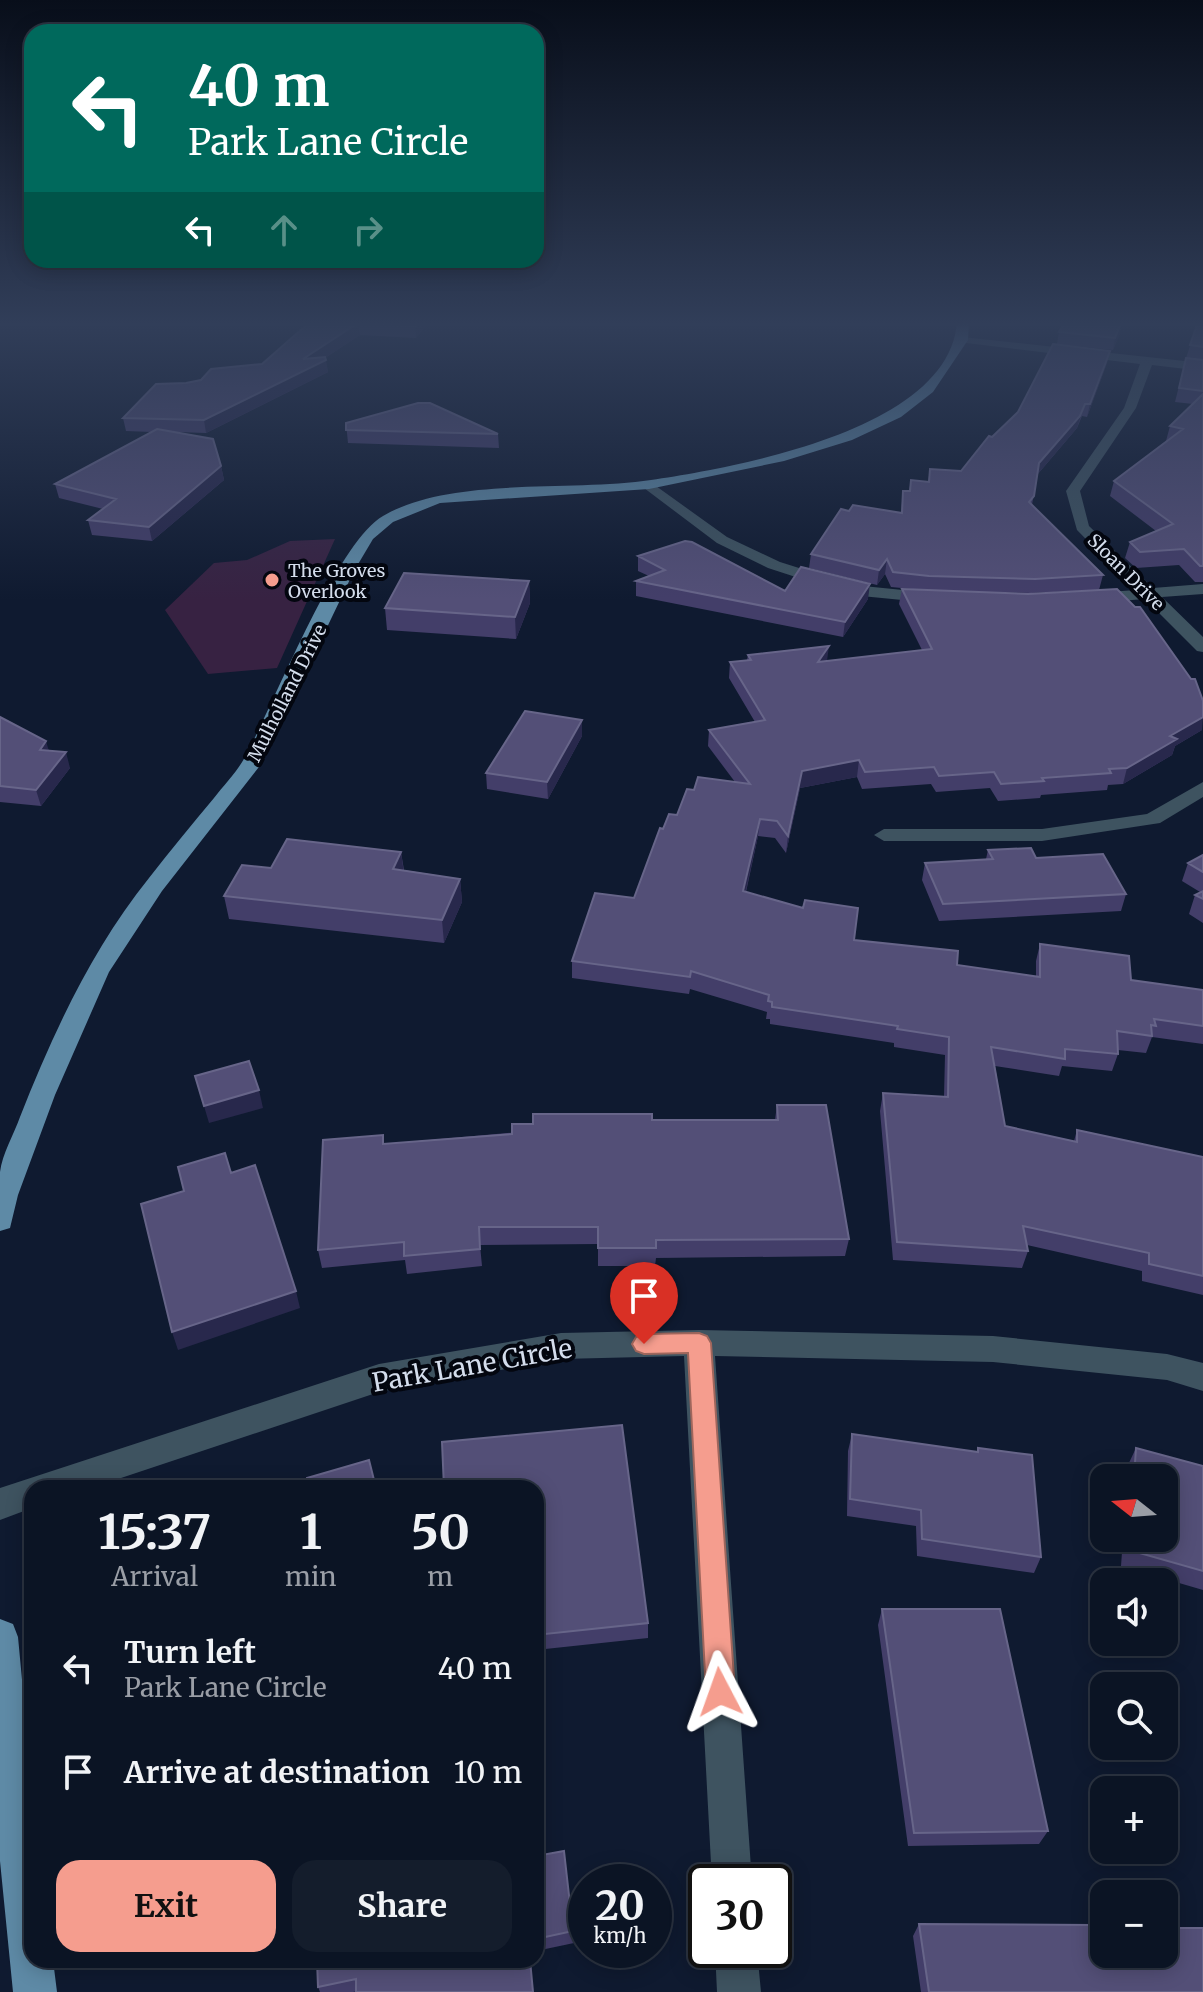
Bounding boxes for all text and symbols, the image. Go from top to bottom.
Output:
text: 40 m [188,51,330,121]
icon: left [56,56,160,160]
text: Park Lane Circle [188,120,468,165]
icon: left [178,208,222,252]
icon: ahead [262,208,306,252]
icon: right [346,208,390,252]
street label: Sloan Drive [1083,529,1169,615]
place label: The Groves Overlook [288,559,386,603]
marker: The Groves Overlook [263,571,281,589]
street label: Mulholland Drive [242,621,332,765]
pin [610,1262,678,1344]
icon: arrive [622,1274,666,1318]
street label: Park Lane Circle [369,1331,575,1399]
north arrow [1090,1464,1178,1552]
map controls [1090,1464,1178,1968]
text: 15:37 [98,1502,211,1562]
text: 1 [300,1502,322,1562]
text: 50 [411,1502,470,1562]
text: Arrival [111,1560,198,1593]
text: min [285,1560,337,1593]
text: m [427,1560,453,1593]
button: sound [1090,1568,1178,1656]
text: Turn left [124,1633,256,1671]
icon: left [56,1646,100,1690]
text: 40 m [438,1649,512,1687]
position arrow [678,1650,762,1734]
text: Park Lane Circle [124,1671,326,1704]
button: search [1090,1672,1178,1760]
icon: arrive [56,1750,100,1794]
text: Arrive at destination [124,1753,430,1791]
text: 10 m [454,1753,522,1791]
button: + [1090,1776,1178,1864]
button: Exit [56,1860,276,1952]
button: Share [292,1860,512,1952]
speed limit sign: 30 [688,1864,792,1968]
button: − [1090,1880,1178,1968]
text: 20 [595,1881,645,1931]
text: km/h [594,1923,646,1948]

